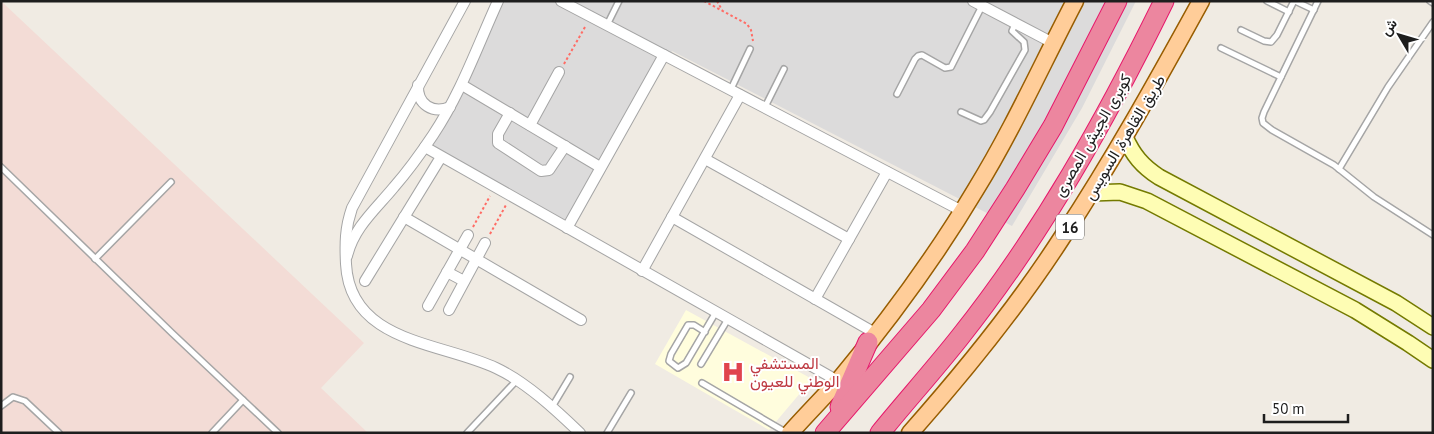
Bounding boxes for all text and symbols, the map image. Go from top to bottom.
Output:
north arrow [1374,10,1424,60]
text: ش [1376,15,1401,39]
street label: كوبرى الجيش المصرى [1049,70,1136,200]
street label: طريق القاهرة, السويس [1079,71,1170,204]
road number: 16 [1056,214,1084,240]
place label: المستشفي الوطني للعيون [750,353,839,395]
hospital icon: المستشفي الوطني للعيون [720,359,746,385]
scale bar [1264,392,1348,424]
text: 50 m [1272,399,1305,418]

